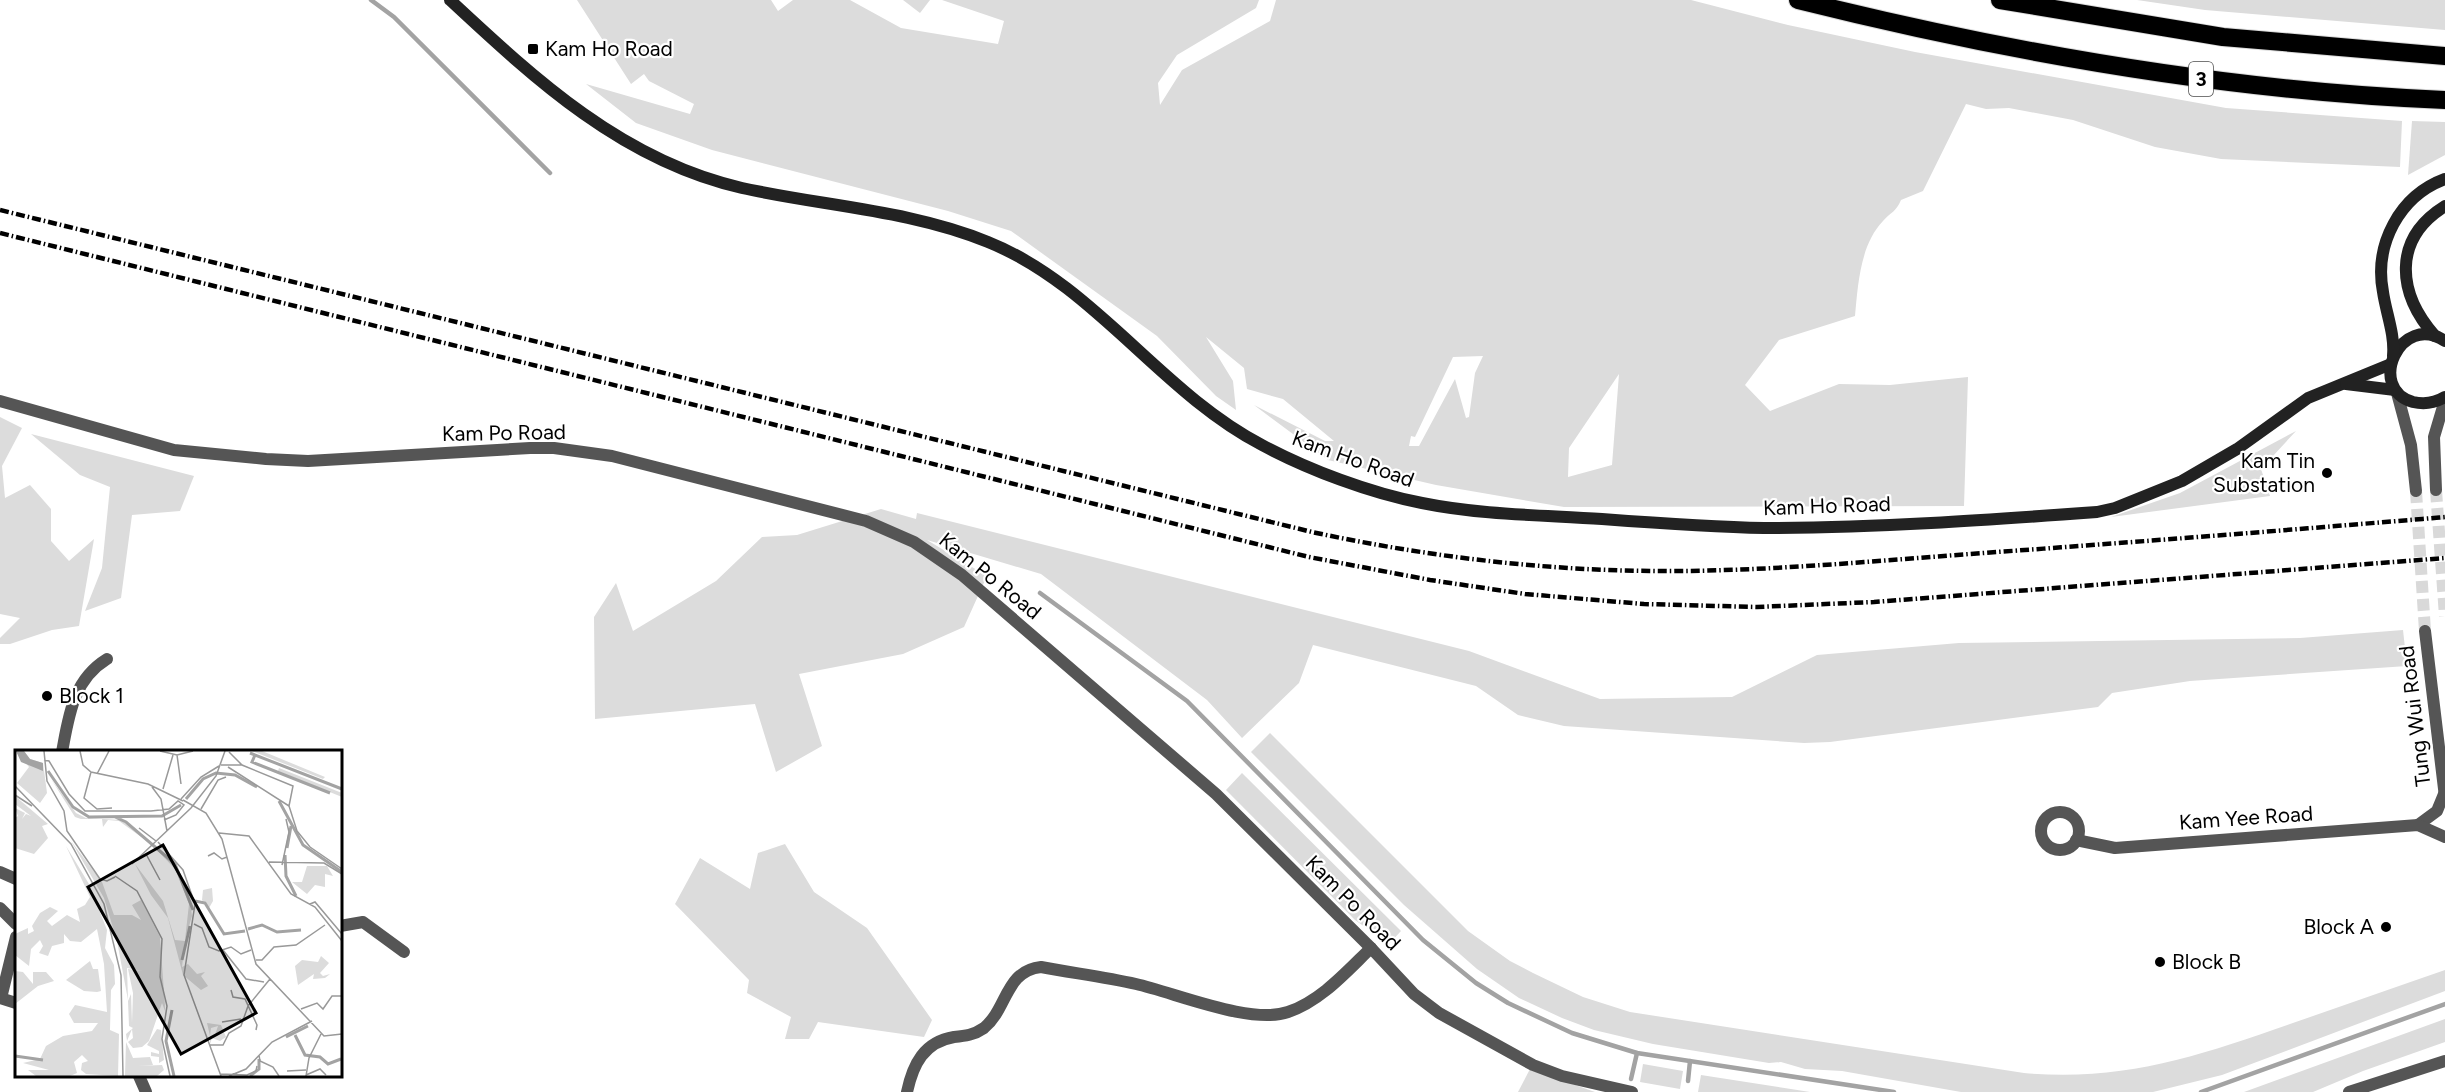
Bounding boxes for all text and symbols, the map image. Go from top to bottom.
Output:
place label: Kam Ho Road [545,36,673,61]
marker: Kam Ho Road [526,42,540,56]
road number: 3 [2189,62,2213,96]
street label: Kam Po Road [442,419,566,446]
street label: Kam Ho Road [1289,425,1418,492]
place label: Kam Tin Substation [2213,448,2315,497]
marker: Kam Tin Substation [2320,466,2334,480]
street label: Kam Ho Road [1763,491,1891,520]
street label: Kam Po Road [934,527,1046,624]
street label: Tung Wui Road [2393,644,2436,788]
place label: Block 1 [59,683,124,708]
marker: Block 1 [40,689,54,703]
inset map [15,750,342,1077]
street label: Kam Yee Road [2178,800,2314,835]
street label: Kam Po Road [1301,850,1406,955]
place label: Block A [2303,914,2374,939]
marker: Block A [2379,920,2393,934]
place label: Block B [2172,949,2241,974]
marker: Block B [2153,955,2167,969]

